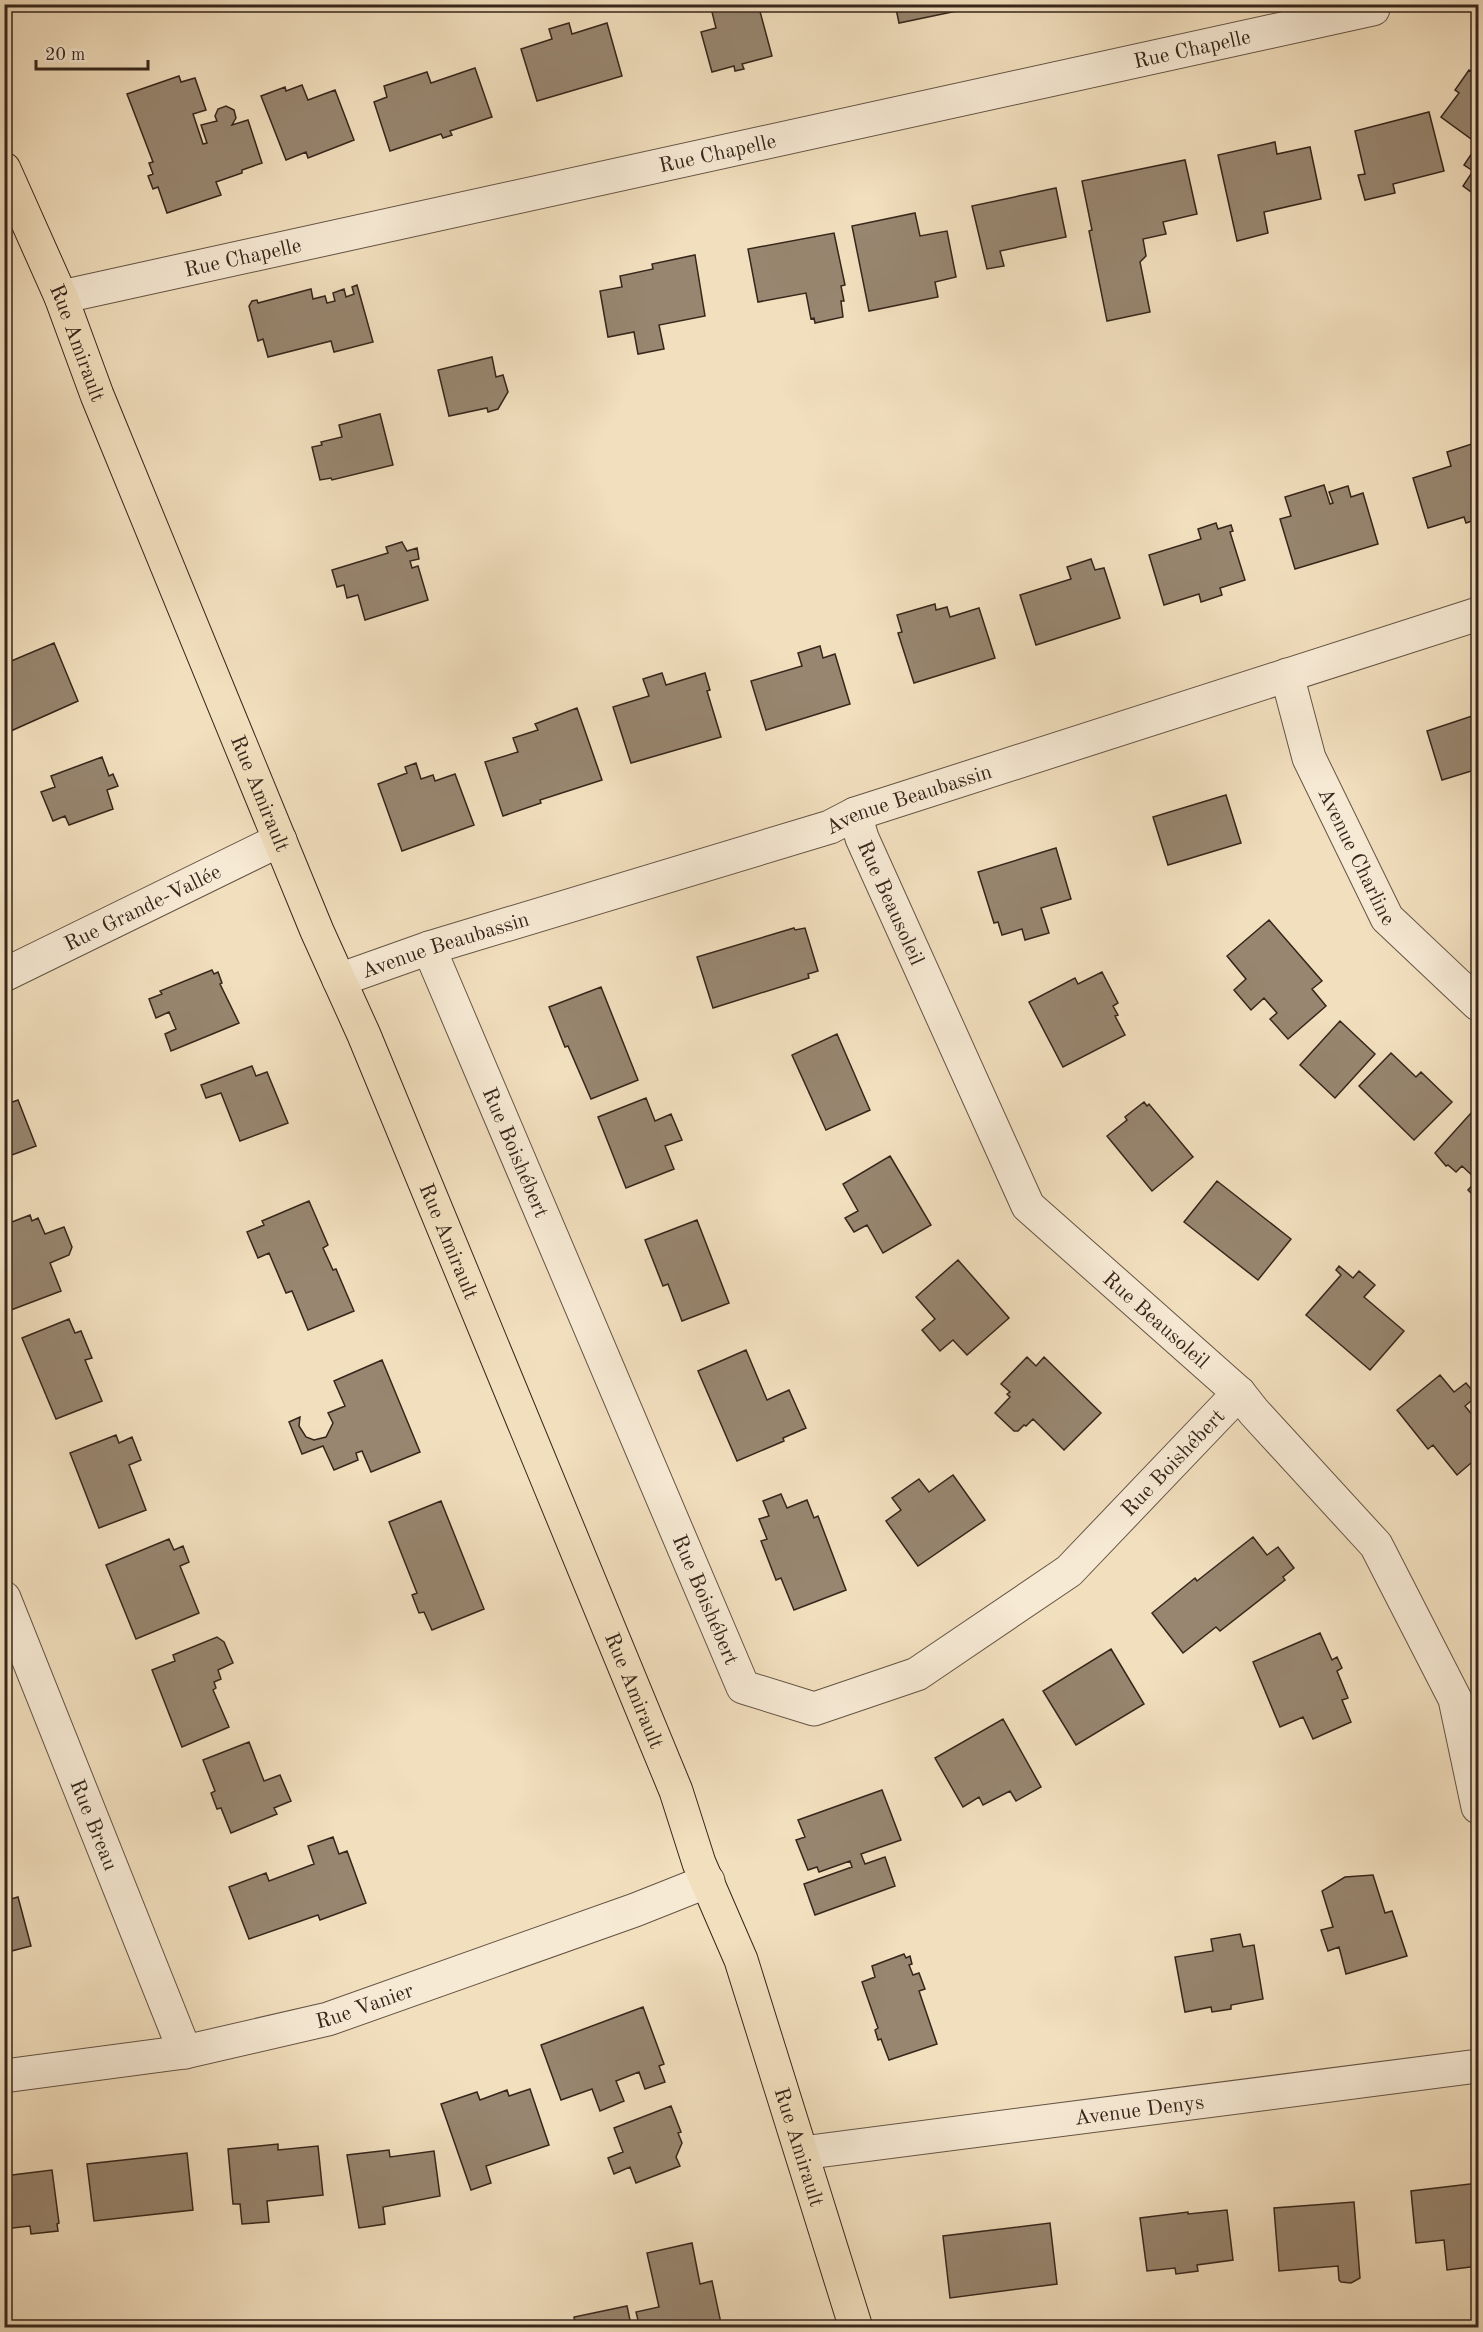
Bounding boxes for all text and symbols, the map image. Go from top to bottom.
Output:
street label: Rue Chapelle [1132,27,1253,73]
scale bar [36,33,148,71]
text: 20 m [45,46,85,64]
street label: Rue Chapelle [657,131,778,177]
street label: Rue Chapelle [182,236,304,282]
street label: Rue Amirault [45,282,108,405]
street label: Rue Amirault [226,733,292,855]
street label: Avenue Beaubassin [822,762,995,839]
street label: Avenue Charline [1313,785,1397,931]
street label: Rue Beausoleil [853,838,927,969]
street label: Rue Grande-Vallée [61,862,225,956]
street label: Avenue Beaubassin [359,909,532,983]
street label: Rue Boishébert [478,1085,551,1221]
street label: Rue Amirault [414,1181,481,1303]
street label: Rue Beausoleil [1098,1268,1212,1373]
street label: Rue Boishébert [1118,1406,1230,1521]
street label: Rue Boishébert [668,1532,741,1668]
street label: Rue Amirault [600,1630,666,1752]
street label: Rue Breau [65,1777,121,1874]
street label: Rue Vanier [314,1980,417,2033]
street label: Rue Amirault [770,2085,826,2209]
street label: Avenue Denys [1073,2092,1205,2130]

